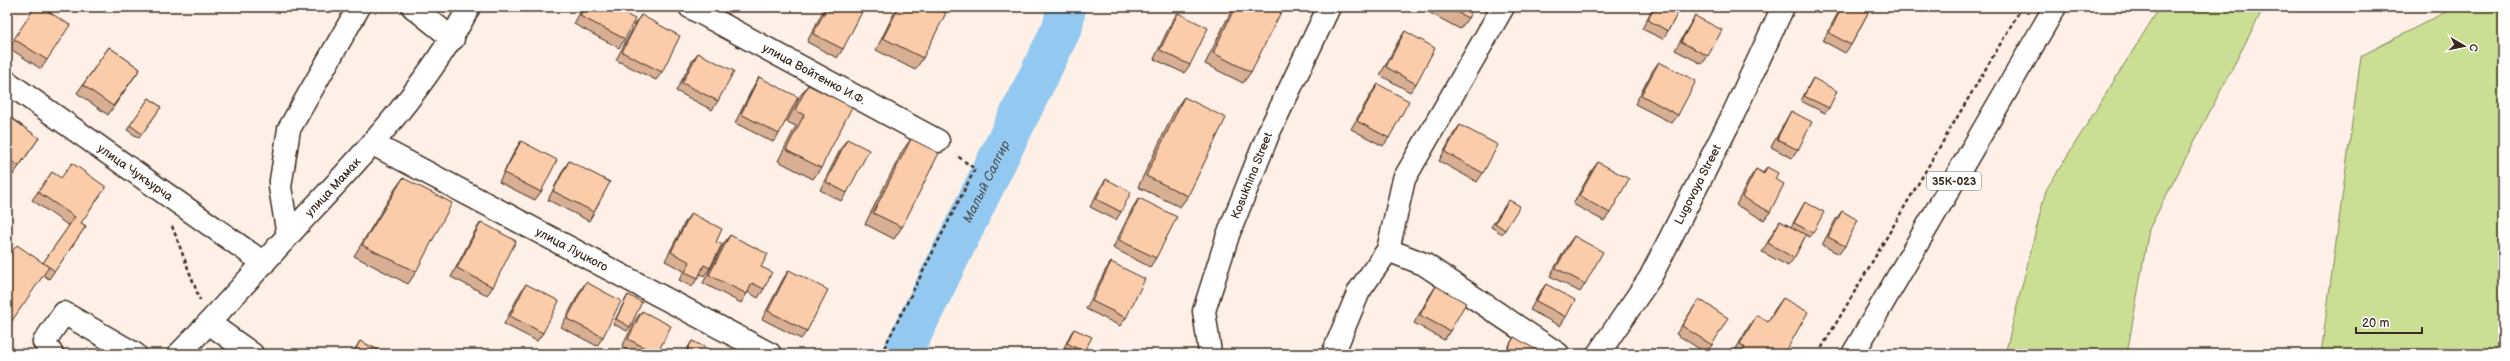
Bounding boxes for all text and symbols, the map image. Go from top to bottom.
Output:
north arrow [2444,26,2484,66]
street label: улица Войтенко И.Ф. [760,40,868,108]
text: С [2466,43,2480,53]
street label: Kosukhina Street [1228,130,1276,221]
water label: Малый Салгир [960,137,1014,226]
street label: улица Чукъурча [95,141,176,204]
street label: Lugovaya Street [1671,142,1724,227]
street label: улица Мамак [302,154,364,220]
road number: 35К-023 [1927,172,1981,190]
street label: улица Луцкого [533,224,611,275]
scale bar [2356,309,2422,335]
text: 20 m [2362,316,2389,331]

